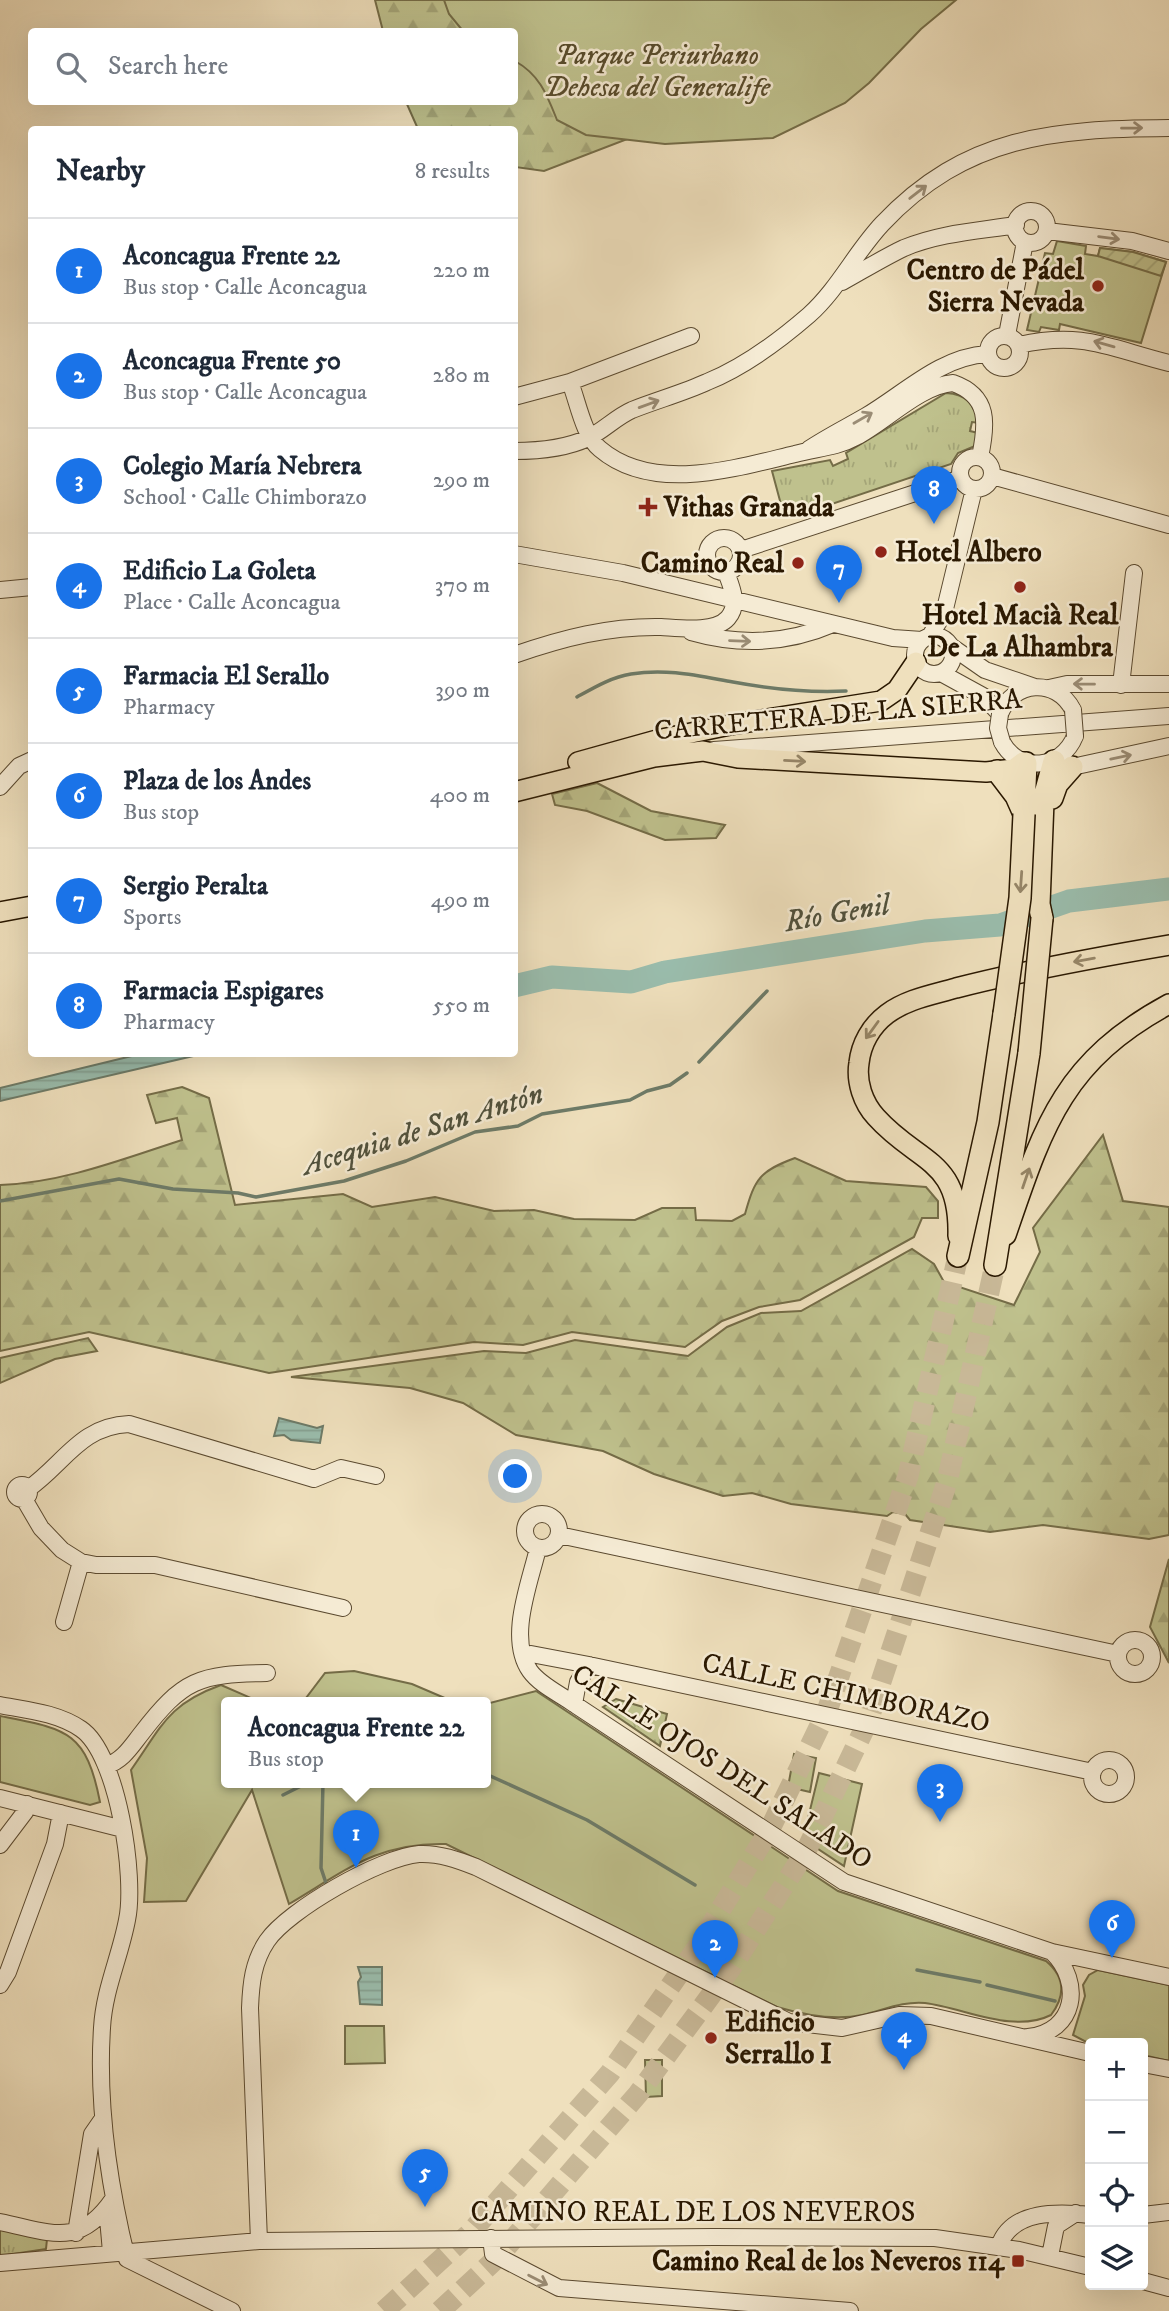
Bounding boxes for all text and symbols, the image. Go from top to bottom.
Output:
search box [28,28,518,105]
park label: Parque Periurbano Dehesa del Generalife [544,38,772,105]
icon: search [52,48,90,86]
text: Search here [108,50,228,83]
one-way arrow [1120,122,1143,135]
text: Nearby [56,153,145,190]
text: 8 results [415,157,490,186]
one-way arrow [909,184,927,199]
one-way arrow [1097,232,1119,245]
text: Aconcagua Frente 22 [123,240,340,273]
place label: Centro de Pádel Sierra Nevada [907,253,1085,320]
text: 1 [75,256,83,285]
text: 220 m [433,256,490,285]
text: Bus stop · Calle Aconcagua [123,273,367,302]
marker: Centro de Pádel Sierra Nevada [1090,278,1106,294]
one-way arrow [1093,336,1115,349]
text: Aconcagua Frente 50 [123,345,341,378]
text: 2 [73,361,85,390]
text: 280 m [433,361,490,390]
text: Bus stop · Calle Aconcagua [123,378,367,407]
one-way arrow [638,397,660,409]
one-way arrow [852,410,872,424]
text: Colegio María Nebrera [123,450,362,483]
text: 3 [75,466,83,495]
text: 290 m [433,466,490,495]
pin: 8 [911,466,957,524]
text: School · Calle Chimborazo [123,483,367,512]
place label: Vithas Granada [663,490,835,525]
marker: Vithas Granada [638,497,658,517]
place label: Hotel Albero [895,535,1042,570]
marker: Hotel Albero [873,544,889,560]
pin: 7 [816,545,862,603]
place label: Camino Real [641,546,785,581]
text: Edificio La Goleta [123,555,316,588]
marker: Camino Real [790,555,806,571]
text: 4 [72,571,86,600]
text: 370 m [435,571,490,600]
marker: Hotel Macià Real De La Alhambra [1012,579,1028,595]
text: Place · Calle Aconcagua [123,588,340,617]
place label: Hotel Macià Real De La Alhambra [922,598,1119,665]
one-way arrow [728,635,751,648]
text: Farmacia El Serallo [123,660,329,693]
text: 5 [73,676,85,705]
text: 390 m [435,676,490,705]
one-way arrow [1073,677,1096,691]
street label: CARRETERA DE LA SIERRA [653,681,1024,749]
text: Pharmacy [123,693,215,722]
one-way arrow [1109,750,1132,764]
one-way arrow [784,754,807,767]
text: Plaza de los Andes [123,765,311,798]
text: 6 [73,781,85,810]
text: 400 m [430,781,490,810]
text: Bus stop [123,798,199,827]
text: Sergio Peralta [123,870,268,903]
one-way arrow [1014,870,1027,893]
text: 7 [73,886,85,915]
text: 490 m [431,886,490,915]
water label: Río Genil [781,886,896,942]
text: Sports [123,903,181,932]
one-way arrow [1073,954,1096,967]
text: Farmacia Espigares [123,975,324,1008]
text: 8 [73,991,85,1020]
text: 550 m [433,991,490,1020]
text: Pharmacy [123,1008,215,1037]
one-way arrow [865,1020,879,1039]
water label: Acequia de San Antón [295,1076,548,1185]
one-way arrow [1021,1167,1033,1189]
your location [498,1459,532,1493]
street label: CALLE CHIMBORAZO [699,1645,993,1741]
street label: CALLE OJOS DEL SALADO [565,1657,879,1877]
popup [221,1697,491,1788]
text: Aconcagua Frente 22 [248,1712,464,1745]
text: Bus stop [248,1745,324,1774]
pin: 3 [917,1764,963,1822]
pin: 1 [333,1810,379,1868]
pin: 6 [1089,1900,1135,1958]
pin: 2 [692,1920,738,1978]
place label: Edificio Serrallo I [725,2005,832,2072]
pin: 4 [881,2012,927,2070]
marker: Edificio Serrallo I [703,2030,719,2046]
map controls [1085,2038,1148,2290]
button: + [1085,2038,1148,2101]
button: − [1085,2101,1148,2164]
pin: 5 [402,2149,448,2207]
button: locate [1085,2164,1148,2227]
street label: CAMINO REAL DE LOS NEVEROS [471,2195,915,2230]
button: layers [1085,2227,1148,2290]
place label: Camino Real de los Neveros 114 [652,2244,1006,2279]
marker: Camino Real de los Neveros 114 [1010,2253,1026,2269]
one-way arrow [528,2273,548,2287]

